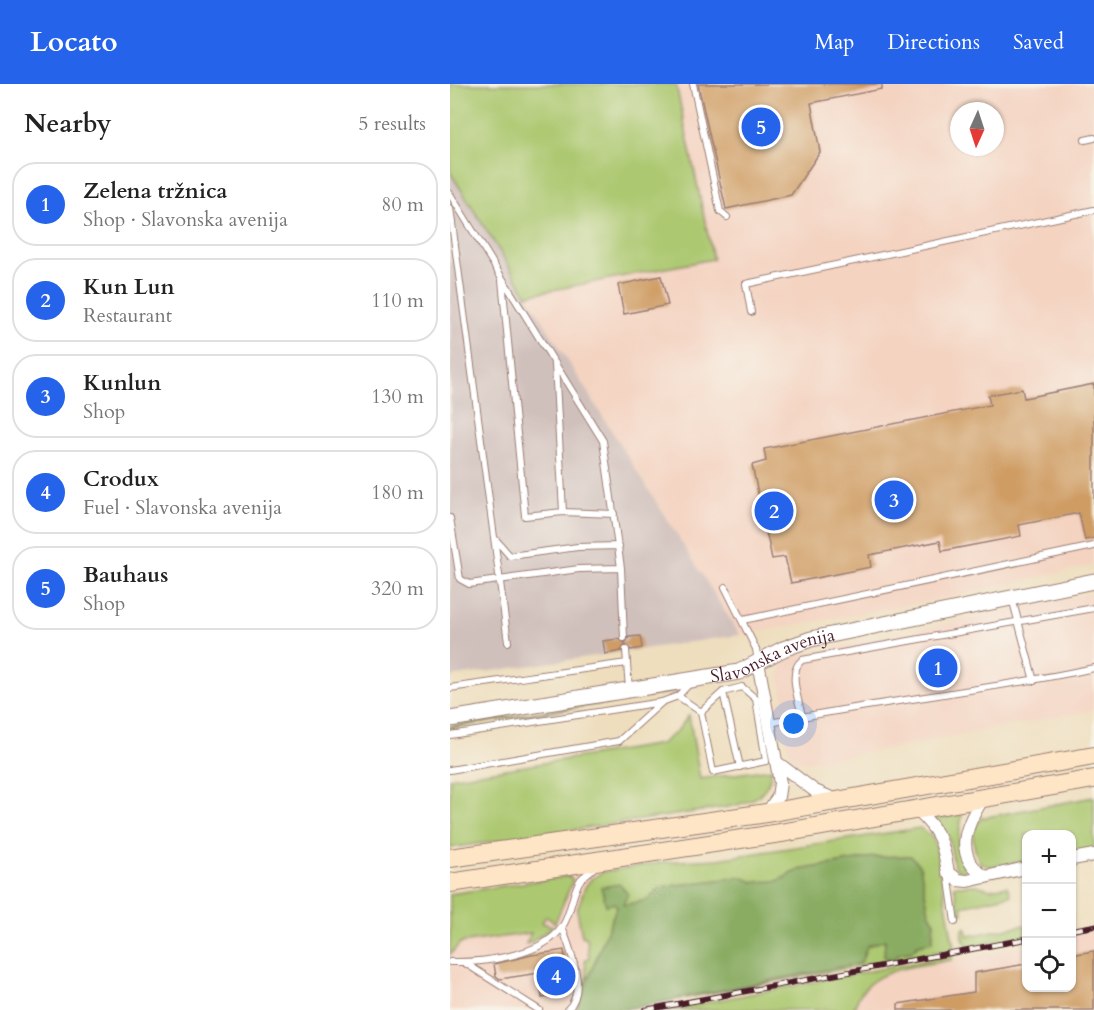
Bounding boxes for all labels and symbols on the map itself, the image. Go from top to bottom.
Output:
north arrow [950,102,1004,156]
pin: 5 [742,104,780,150]
pin: 3 [874,478,914,522]
pin: 2 [754,488,794,534]
street label: Slavonska avenija [709,622,837,689]
pin: 1 [918,646,958,690]
your location [779,709,808,738]
pin: 4 [536,954,576,998]

